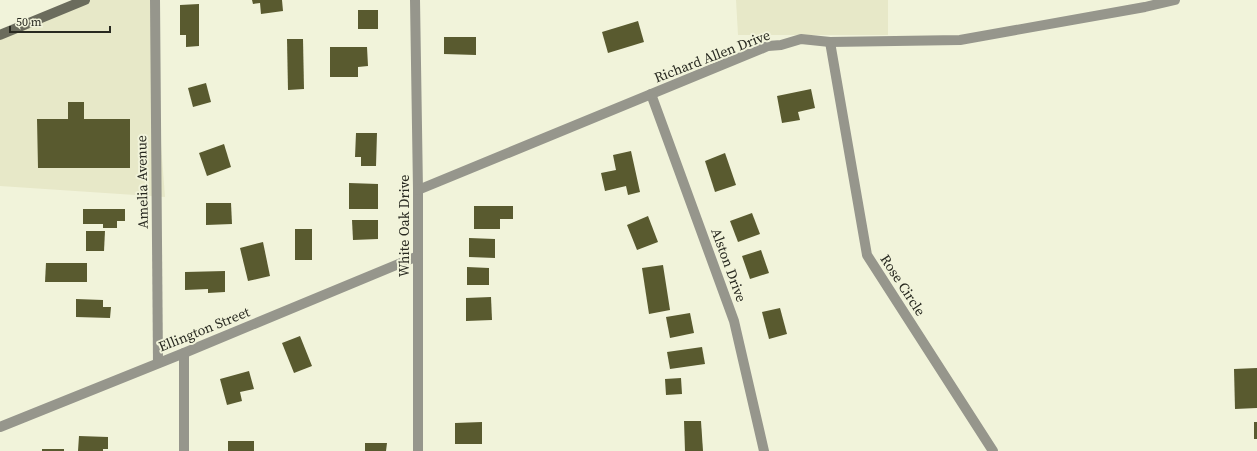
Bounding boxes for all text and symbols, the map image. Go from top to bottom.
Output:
scale bar [10,8,110,34]
text: 50 m [16,14,42,30]
street label: Richard Allen Drive [651,25,773,87]
street label: Amelia Avenue [131,135,153,229]
street label: White Oak Drive [394,175,414,277]
street label: Alston Drive [706,225,752,305]
street label: Rose Circle [876,250,930,320]
street label: Ellington Street [155,301,253,356]

